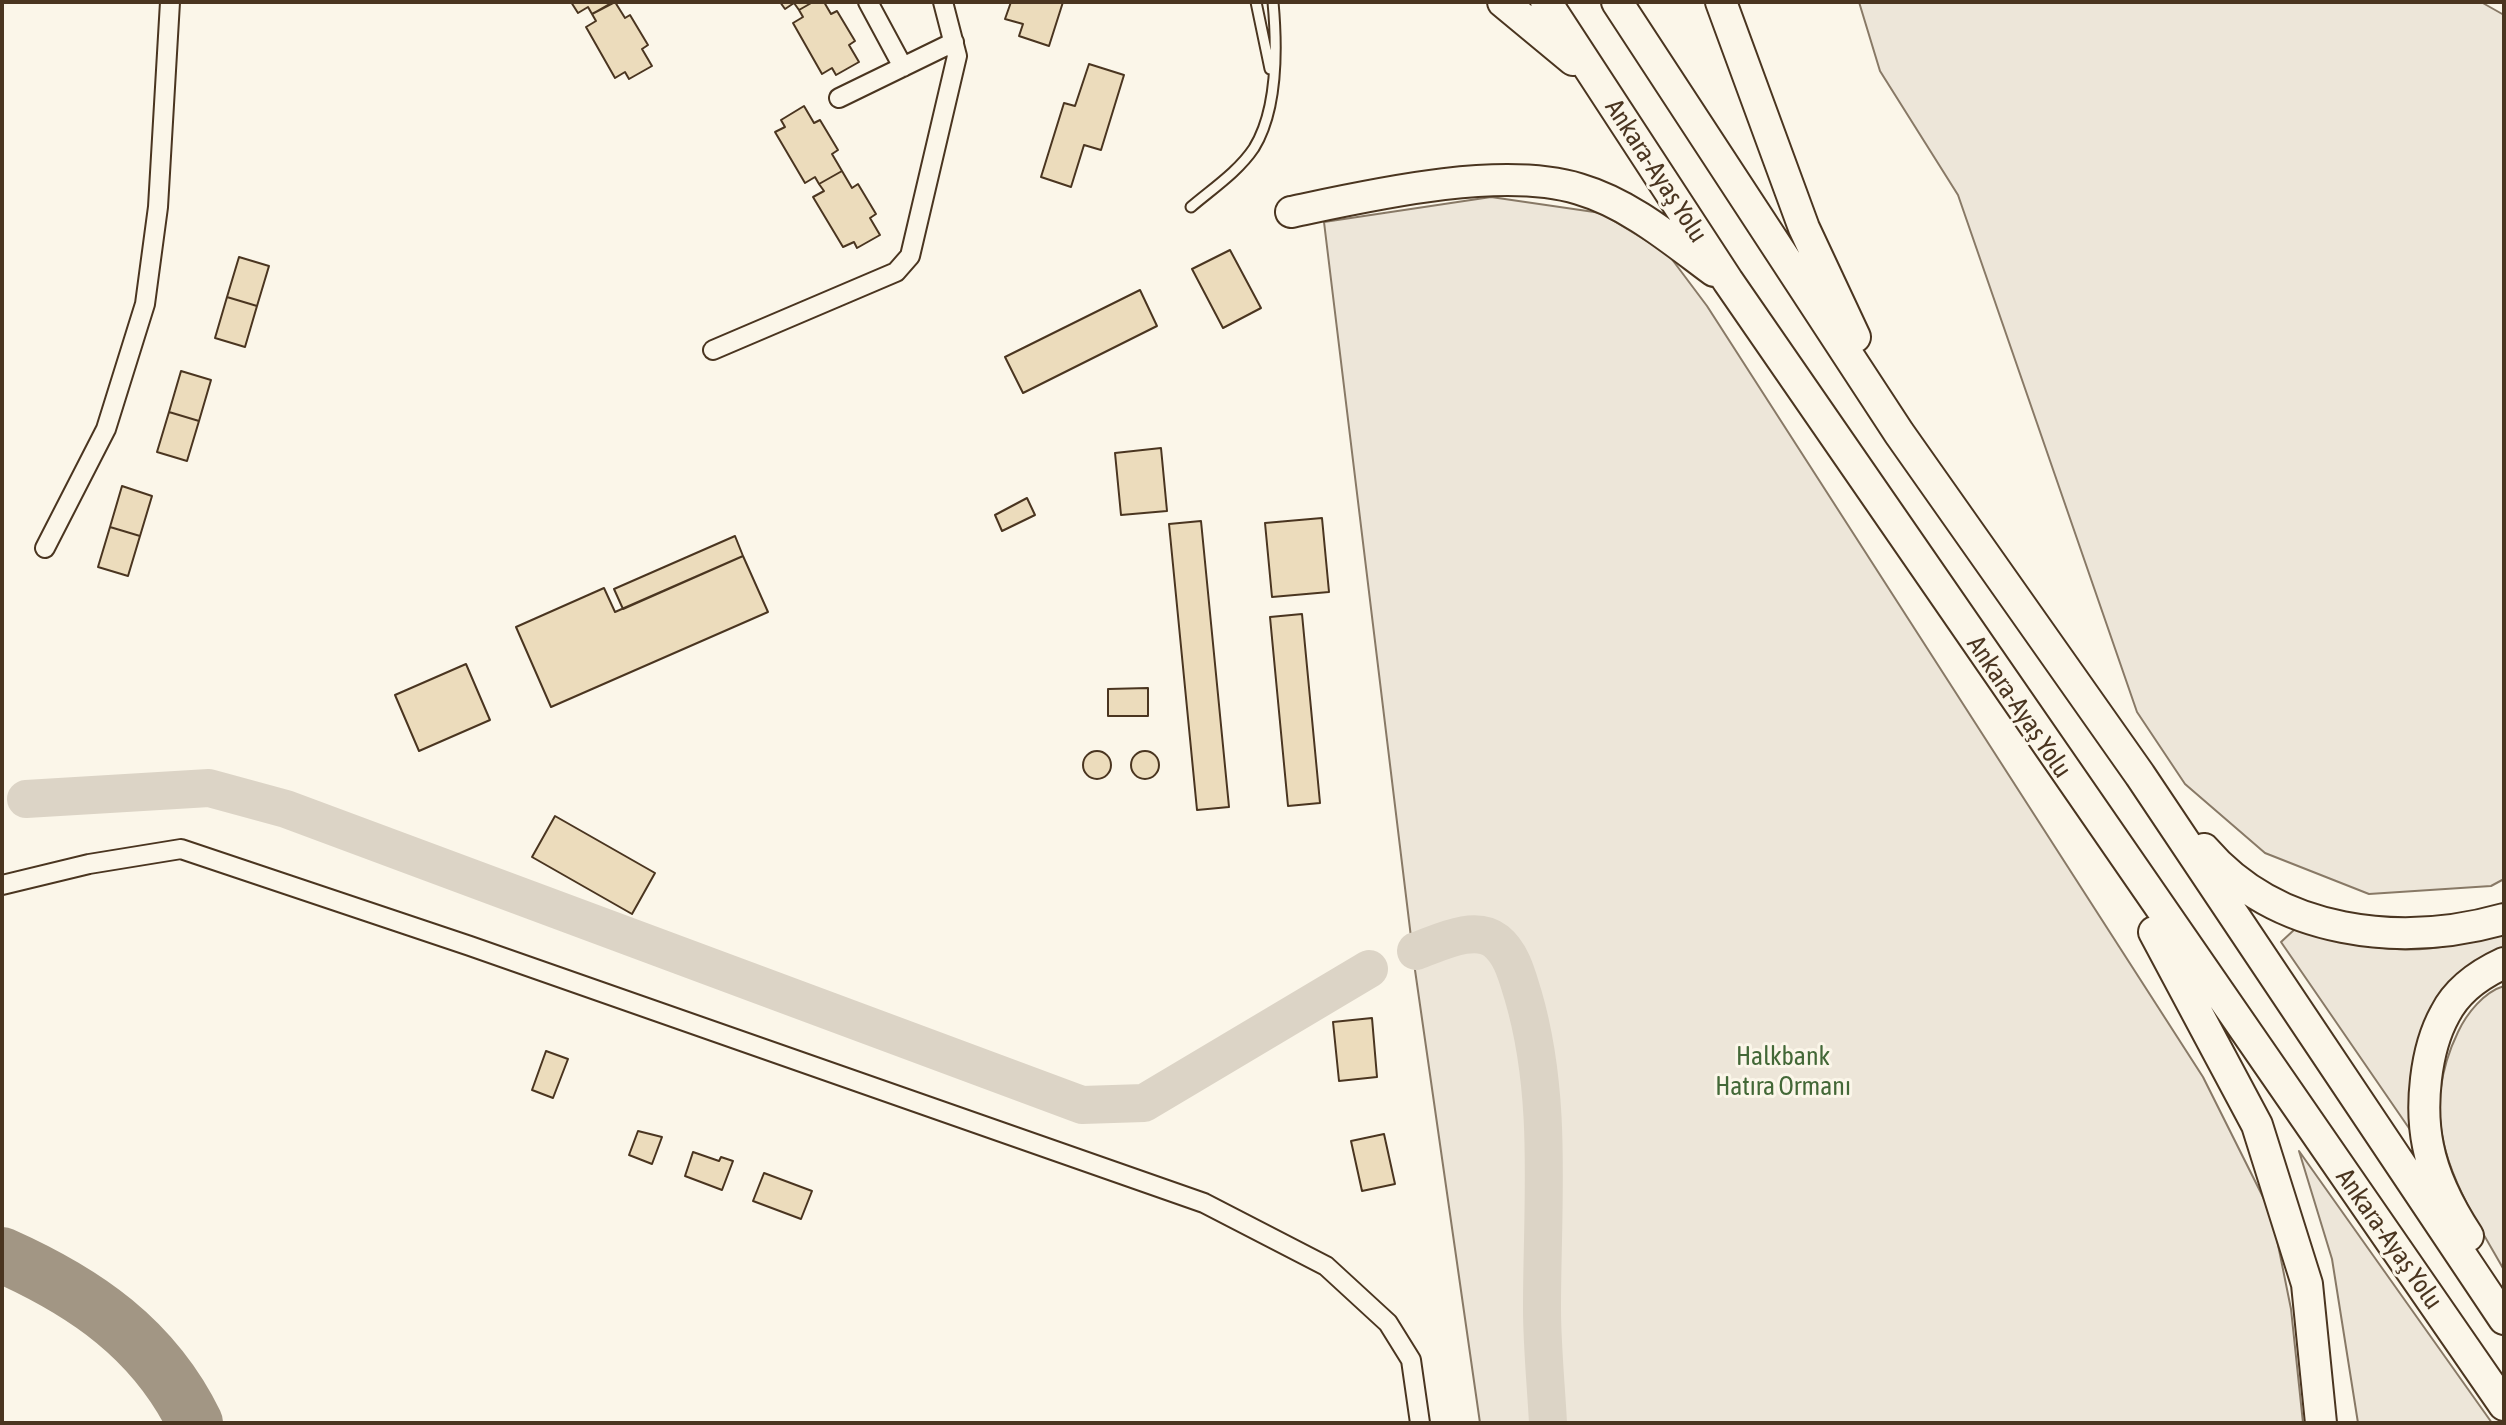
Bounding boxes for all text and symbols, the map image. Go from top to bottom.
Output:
street label: Ankara-Ayaş Yolu [1598,94,1714,248]
street label: Ankara-Ayaş Yolu [1960,630,2078,784]
park label: Halkbank Hatıra Ormanı [1715,1041,1851,1102]
street label: Ankara-Ayaş Yolu [2329,1163,2449,1315]

